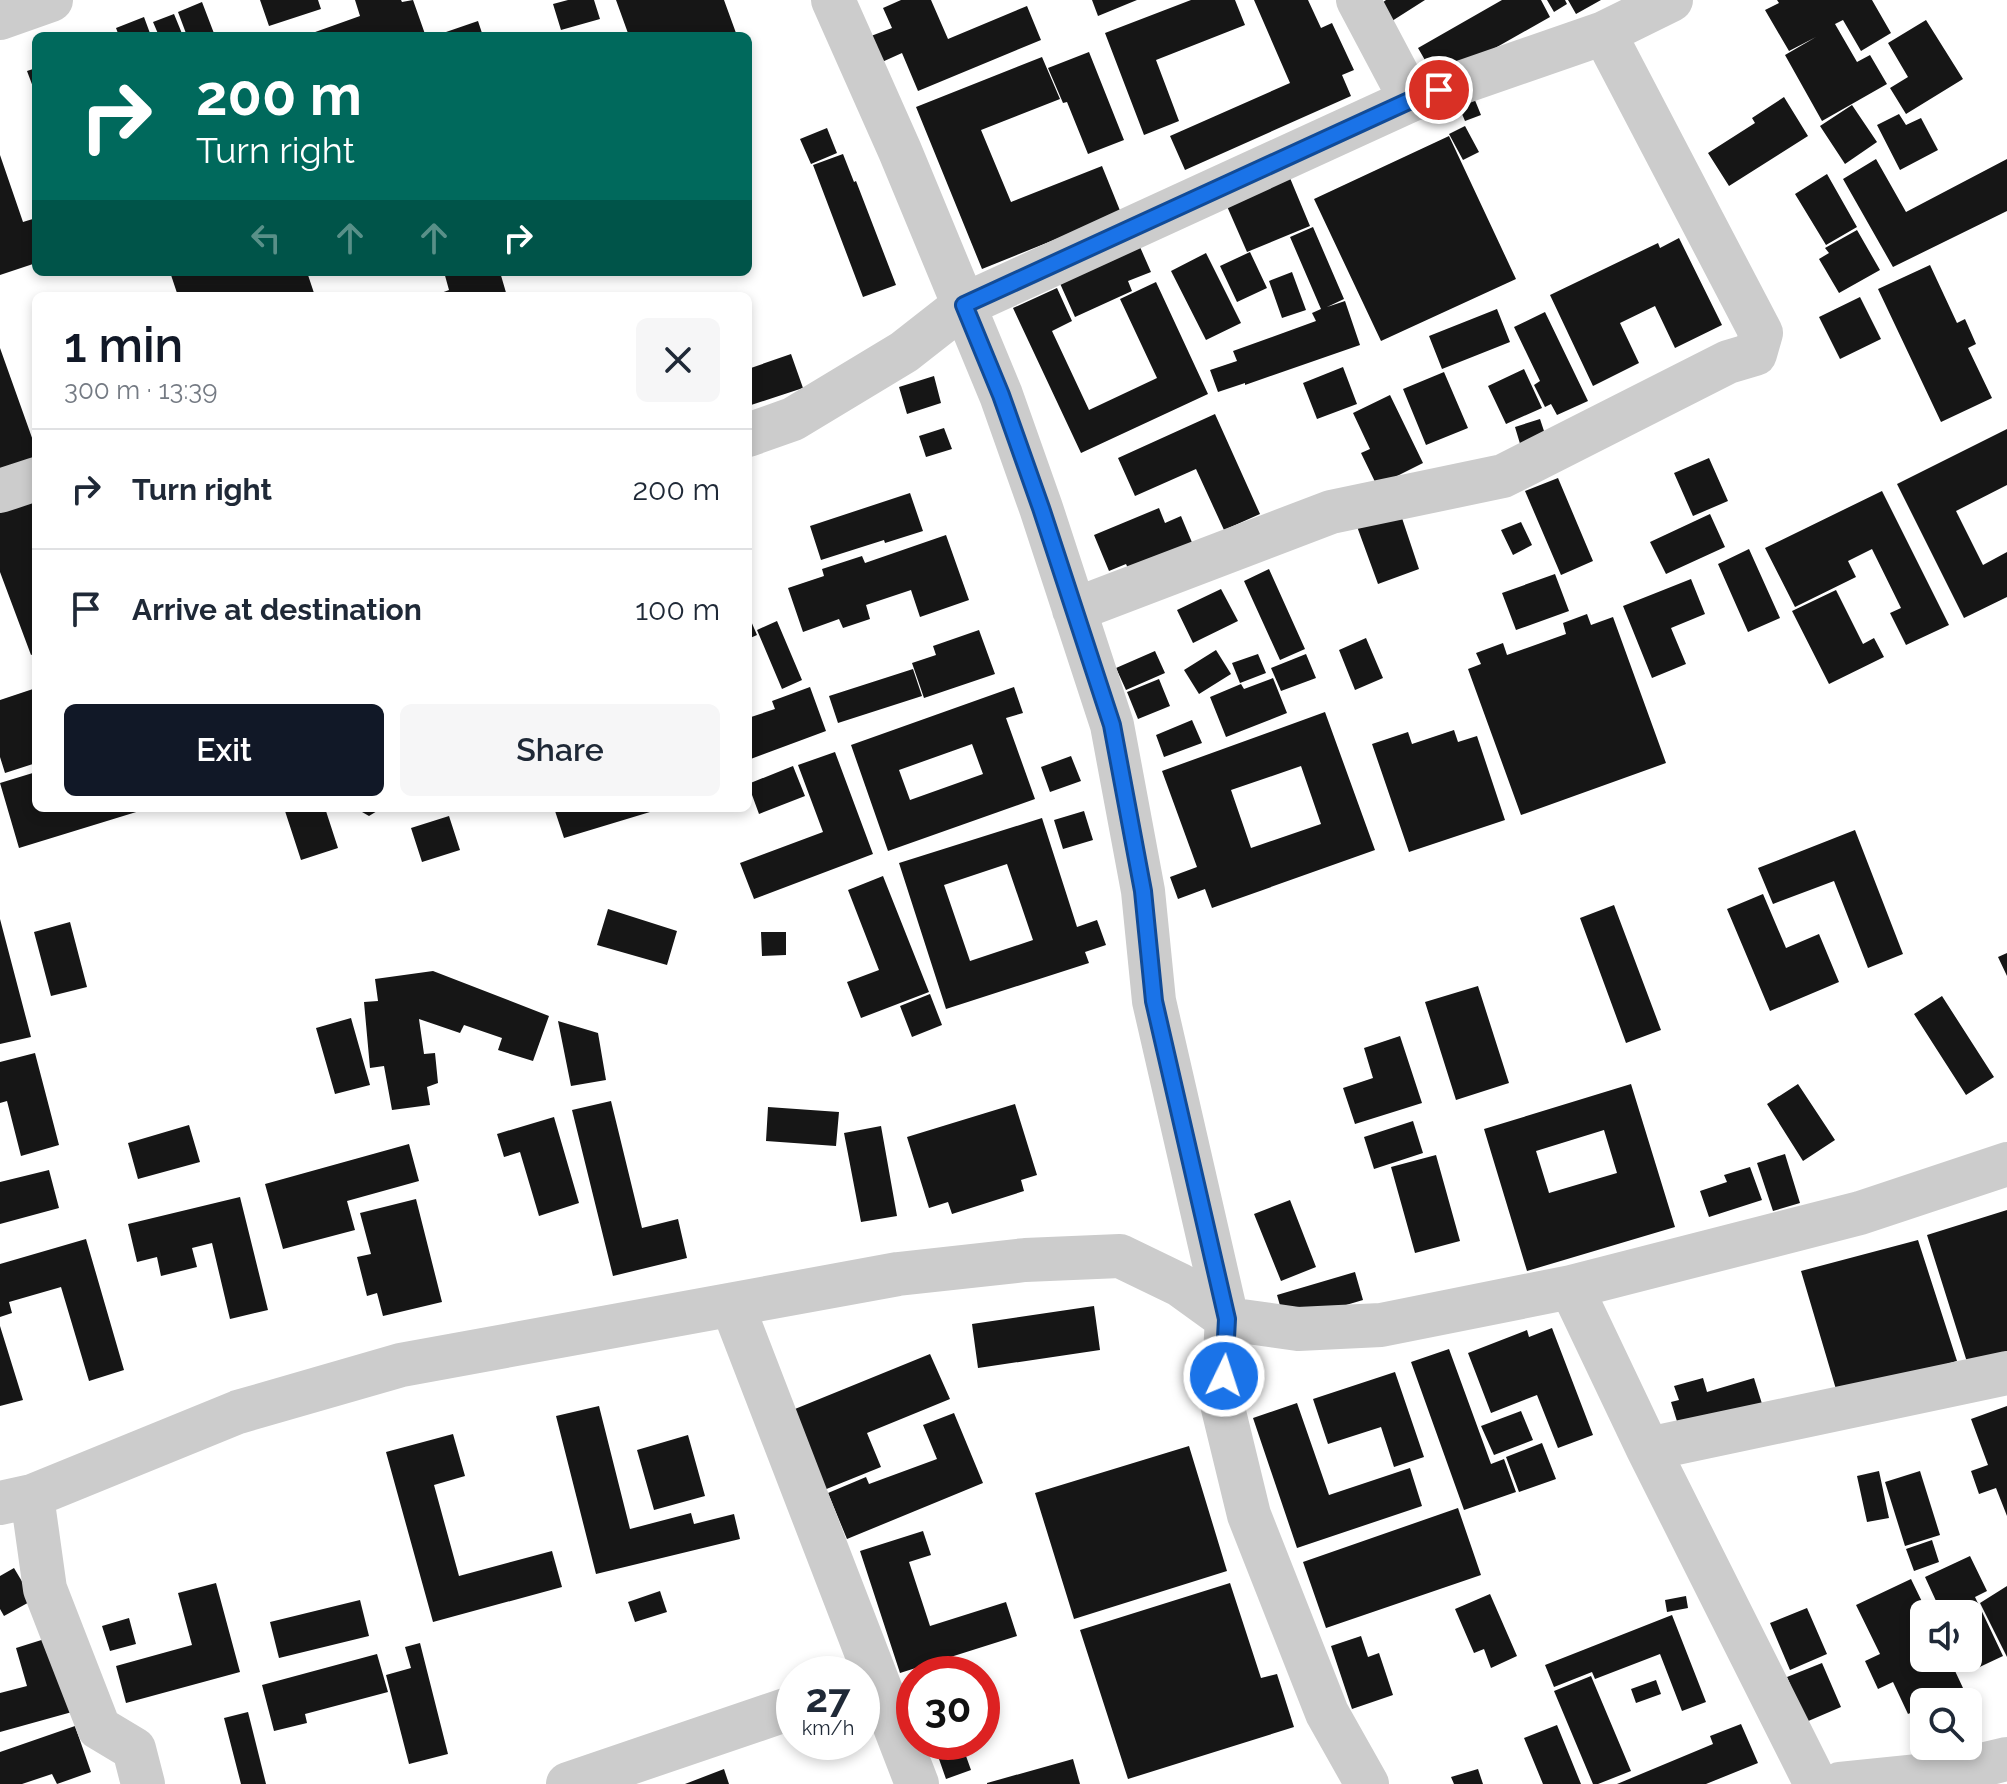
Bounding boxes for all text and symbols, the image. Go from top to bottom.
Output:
pin [1405,56,1473,124]
text: 200 m [196,62,362,128]
icon: right [64,64,168,168]
icon: arrive [1417,68,1461,112]
text: Turn right [196,129,355,171]
icon: left [244,216,288,260]
icon: ahead [328,216,372,260]
icon: ahead [412,216,456,260]
icon: right [496,216,540,260]
text: 1 min [64,317,183,373]
button: close [636,318,720,402]
text: 300 m · 13:39 [64,375,217,405]
icon: right [64,467,108,511]
text: Turn right [132,472,272,507]
text: 200 m [632,472,720,507]
icon: arrive [64,587,108,631]
text: Arrive at destination [132,592,422,627]
text: 100 m [635,592,720,627]
button: Exit [64,704,384,796]
button: Share [400,704,720,796]
position arrow [1182,1334,1266,1418]
map controls [1910,1600,1982,1760]
button: sound [1910,1600,1982,1672]
speed limit sign: 30 [896,1656,1000,1760]
text: 27 [805,1674,850,1721]
button: search [1910,1688,1982,1760]
text: km/h [802,1716,854,1740]

